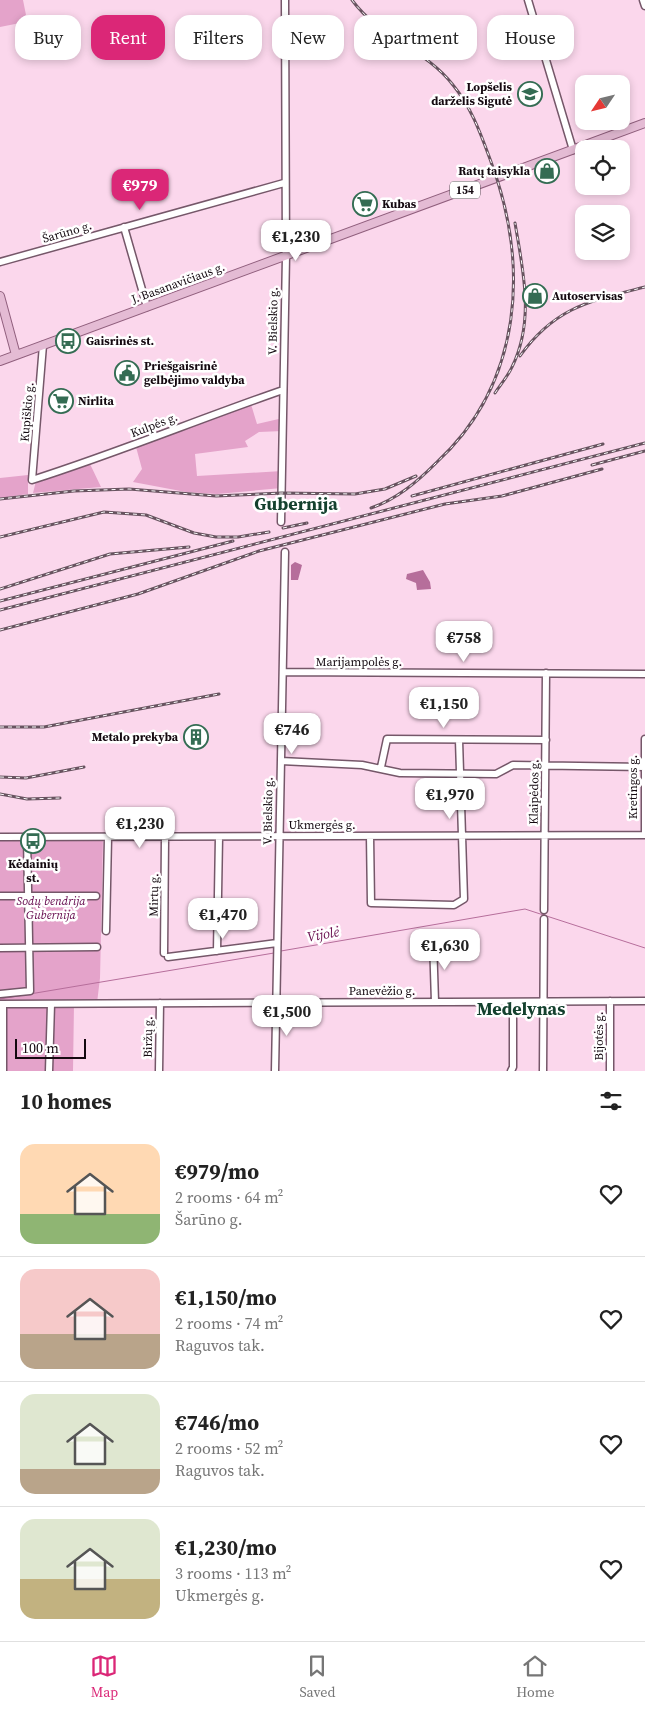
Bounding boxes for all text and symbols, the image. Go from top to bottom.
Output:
chip: Buy [15,15,81,60]
chip: Rent [91,15,165,60]
chip: Filters [175,15,262,60]
chip: New [272,15,344,60]
chip: Apartment [354,15,477,60]
chip: House [487,15,574,60]
north arrow [575,75,630,130]
map controls [575,75,630,260]
place label: Lopšelis darželis Sigutė [431,79,513,109]
school or university icon: Lopšelis darželis Sigutė [517,81,543,107]
button: locate [575,140,630,195]
shop icon: Ratų taisykla [534,158,560,184]
place label: Ratų taisykla [458,163,531,179]
pin: €979 [110,168,170,211]
text: €979 [123,174,157,196]
road number: 154 [450,182,480,198]
supermarket icon: Kubas [352,191,378,217]
place label: Kubas [382,196,417,212]
button: layers [575,205,630,260]
street label: Šarūno g. [40,217,94,247]
pin: €1,230 [255,220,337,262]
text: €1,230 [272,225,320,247]
street label: J. Basanavičiaus g. [128,259,227,308]
shop icon: Autoservisas [522,283,548,309]
street label: V. Bielskio g. [264,287,282,355]
place label: Autoservisas [552,288,623,304]
bus stop icon: Gaisrinės st. [55,328,81,354]
place label: Gaisrinės st. [86,333,154,349]
place label: Priešgaisrinė gelbėjimo valdyba [144,358,245,388]
public building icon: Priešgaisrinė gelbėjimo valdyba [114,360,140,386]
street label: Kupiškio g. [16,382,38,442]
supermarket icon: Nirlita [48,388,74,414]
place label: Nirlita [78,393,114,409]
street label: Kulpės g. [128,409,180,441]
district label: Gubernija [254,491,338,516]
pin: €758 [434,620,494,663]
text: €758 [447,626,481,648]
street label: Marijampolės g. [316,654,402,670]
pin: €1,150 [403,686,485,729]
text: €1,150 [420,692,468,714]
pin: €746 [262,712,322,755]
text: €746 [275,718,309,740]
building icon: Metalo prekyba [183,724,209,750]
place label: Metalo prekyba [92,729,179,745]
street label: Kretingos g. [625,755,641,819]
street label: Klaipėdos g. [525,759,543,825]
street label: V. Bielskio g. [259,777,277,845]
pin: €1,970 [409,778,491,820]
text: €1,970 [426,783,474,805]
pin: €1,230 [99,806,181,849]
text: €1,230 [116,812,164,834]
street label: Ukmergės g. [288,817,356,833]
bus stop icon: Kėdainių st. [20,828,46,854]
place label: Kėdainių st. [8,856,59,886]
street label: Mirtų g. [146,873,162,917]
park label: Sodų bendrija Gubernija [16,893,86,923]
pin: €1,470 [182,898,264,940]
text: €1,470 [199,903,247,925]
water label: Vijolė [305,921,341,947]
pin: €1,630 [404,928,486,971]
text: €1,630 [421,934,469,956]
street label: Panevėžio g. [349,983,415,999]
pin: €1,500 [246,994,328,1037]
district label: Medelynas [477,996,565,1021]
text: €1,500 [263,1000,311,1022]
street label: Bijotės g. [591,1012,607,1060]
street label: Biržų g. [140,1016,156,1058]
scale bar [15,1036,86,1059]
text: 100 m [22,1038,59,1058]
text: 10 homes [20,1087,112,1116]
icon: filters [597,1087,625,1115]
text: €979/mo [175,1157,259,1186]
icon: home [60,1164,120,1224]
icon: heart [597,1180,625,1208]
text: 2 rooms · 64 m² [175,1186,283,1208]
text: Šarūno g. [175,1208,243,1230]
text: €1,150/mo [175,1283,277,1312]
icon: home [60,1289,120,1349]
icon: heart [597,1305,625,1333]
text: 2 rooms · 74 m² [175,1312,283,1334]
text: Raguvos tak. [175,1334,265,1356]
text: €746/mo [175,1408,259,1437]
icon: home [60,1414,120,1474]
icon: heart [597,1430,625,1458]
text: 2 rooms · 52 m² [175,1437,283,1459]
text: Raguvos tak. [175,1459,265,1481]
text: €1,230/mo [175,1533,277,1562]
icon: home [60,1539,120,1599]
icon: heart [597,1555,625,1583]
text: 3 rooms · 113 m² [175,1562,291,1584]
text: Ukmergės g. [175,1584,265,1606]
tab: Map [90,1652,118,1702]
tab: Saved [299,1652,335,1702]
tab: Home [516,1652,555,1702]

